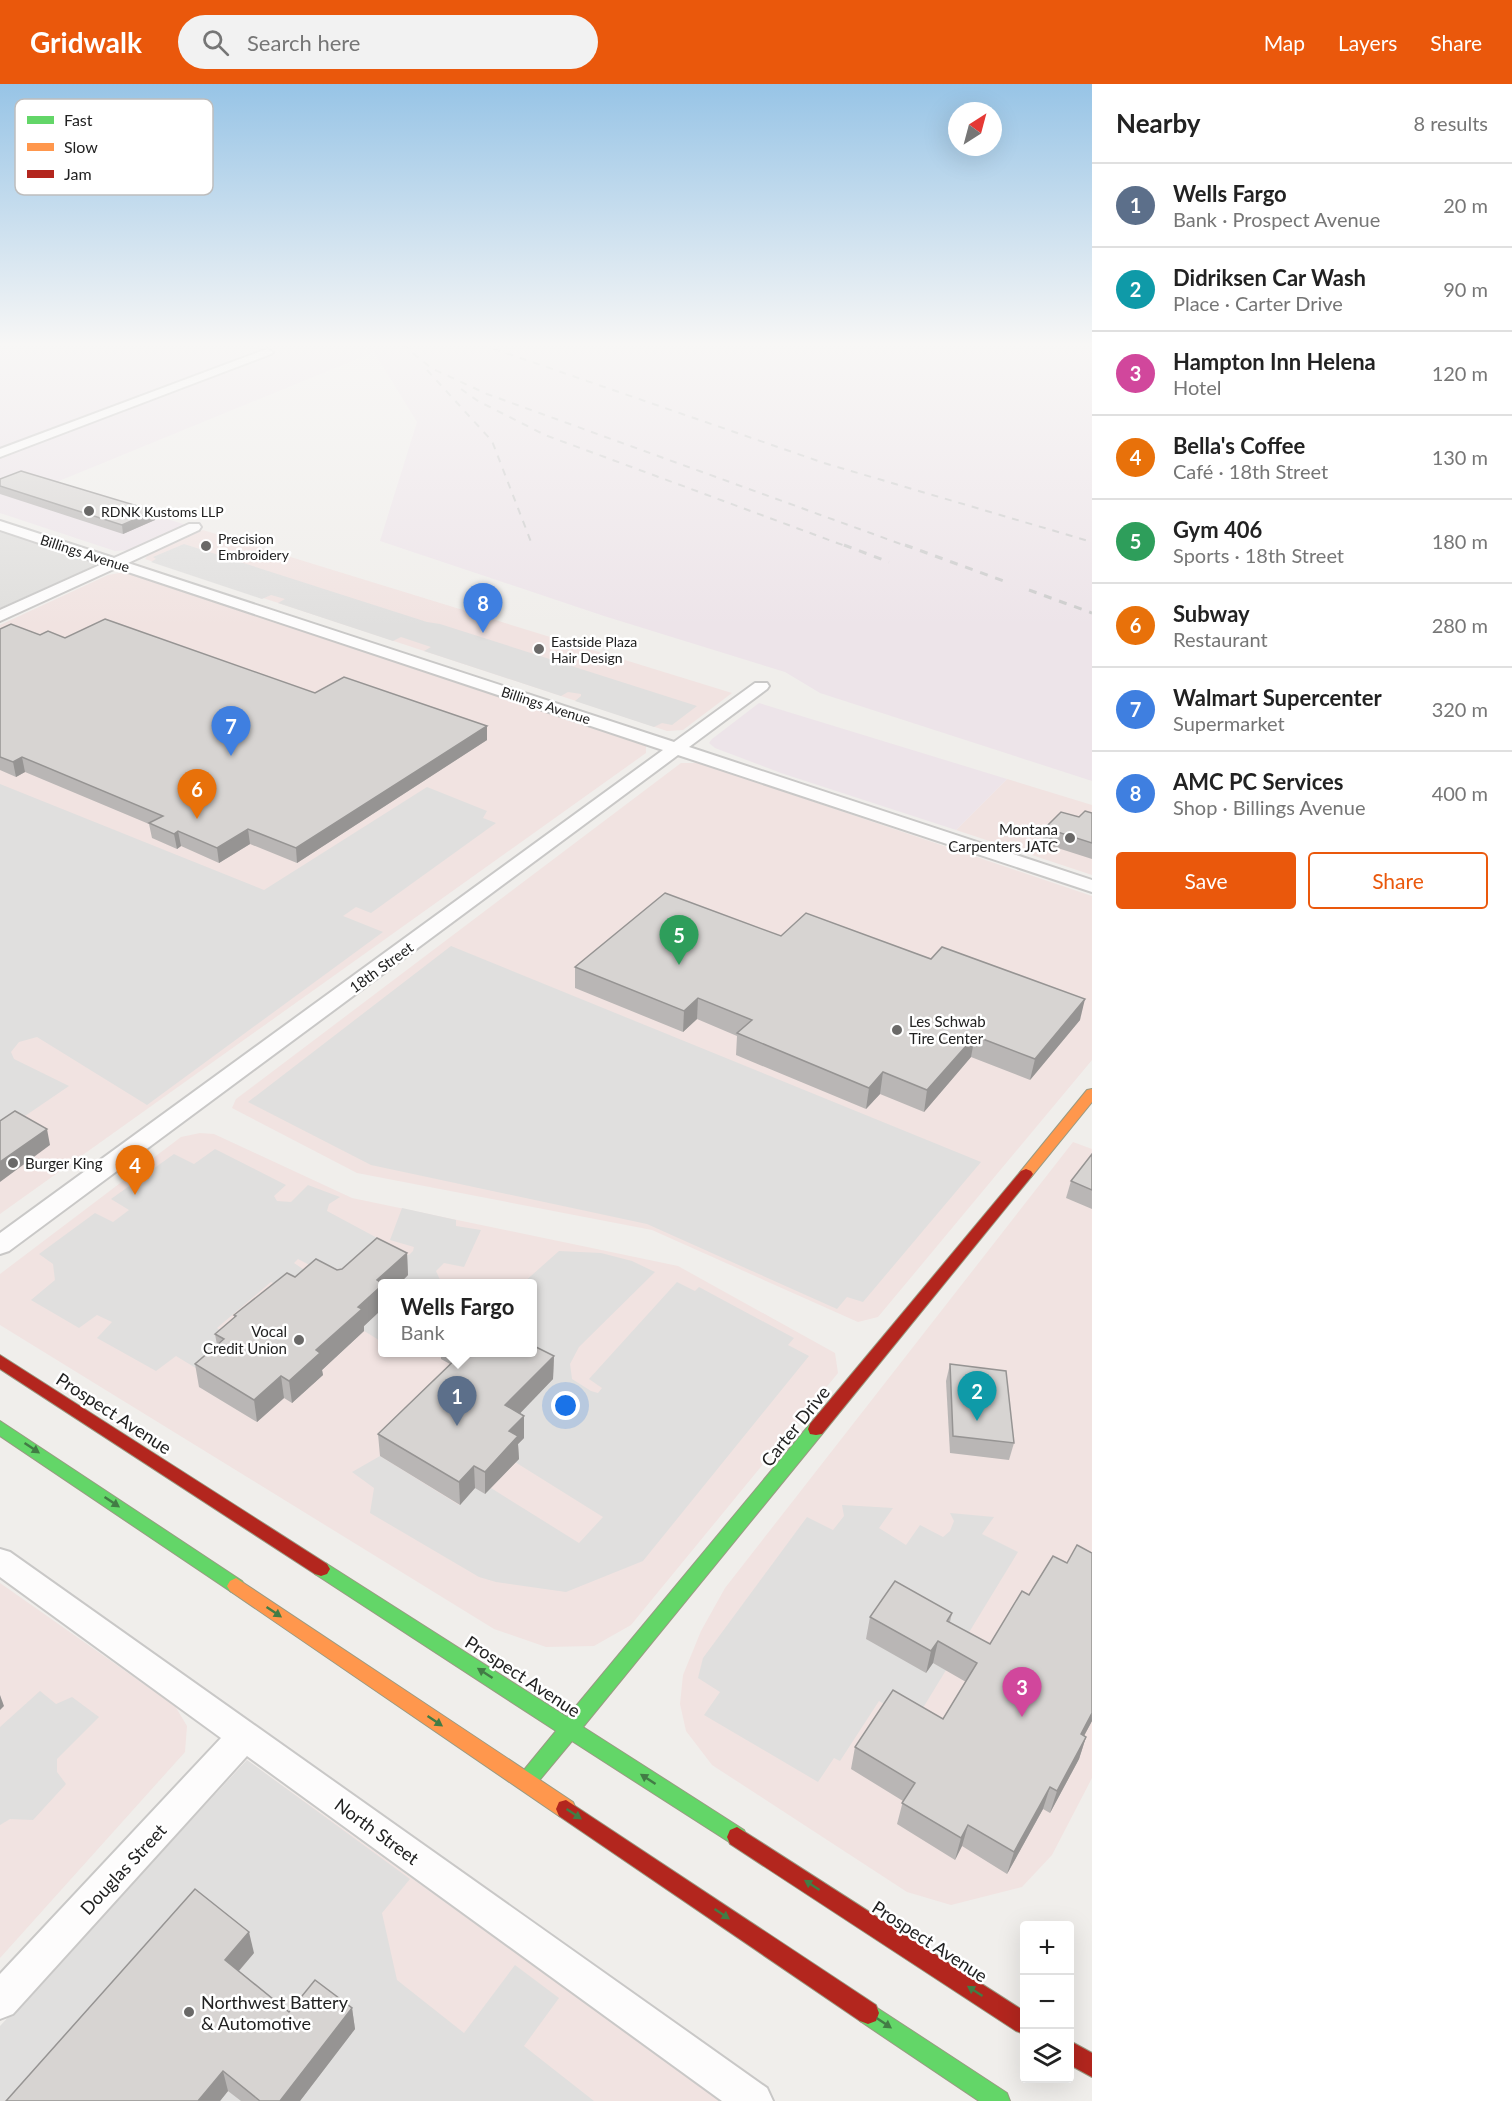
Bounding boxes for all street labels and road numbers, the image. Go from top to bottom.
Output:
street label: Billings Avenue [38,531,132,575]
street label: Billings Avenue [499,683,593,727]
street label: 18th Street [346,937,417,996]
street label: Prospect Avenue [52,1368,176,1458]
street label: Carter Drive [756,1381,834,1471]
street label: Prospect Avenue [461,1631,585,1721]
street label: North Street [331,1793,424,1869]
street label: Douglas Street [75,1819,171,1919]
street label: Prospect Avenue [868,1896,992,1986]

